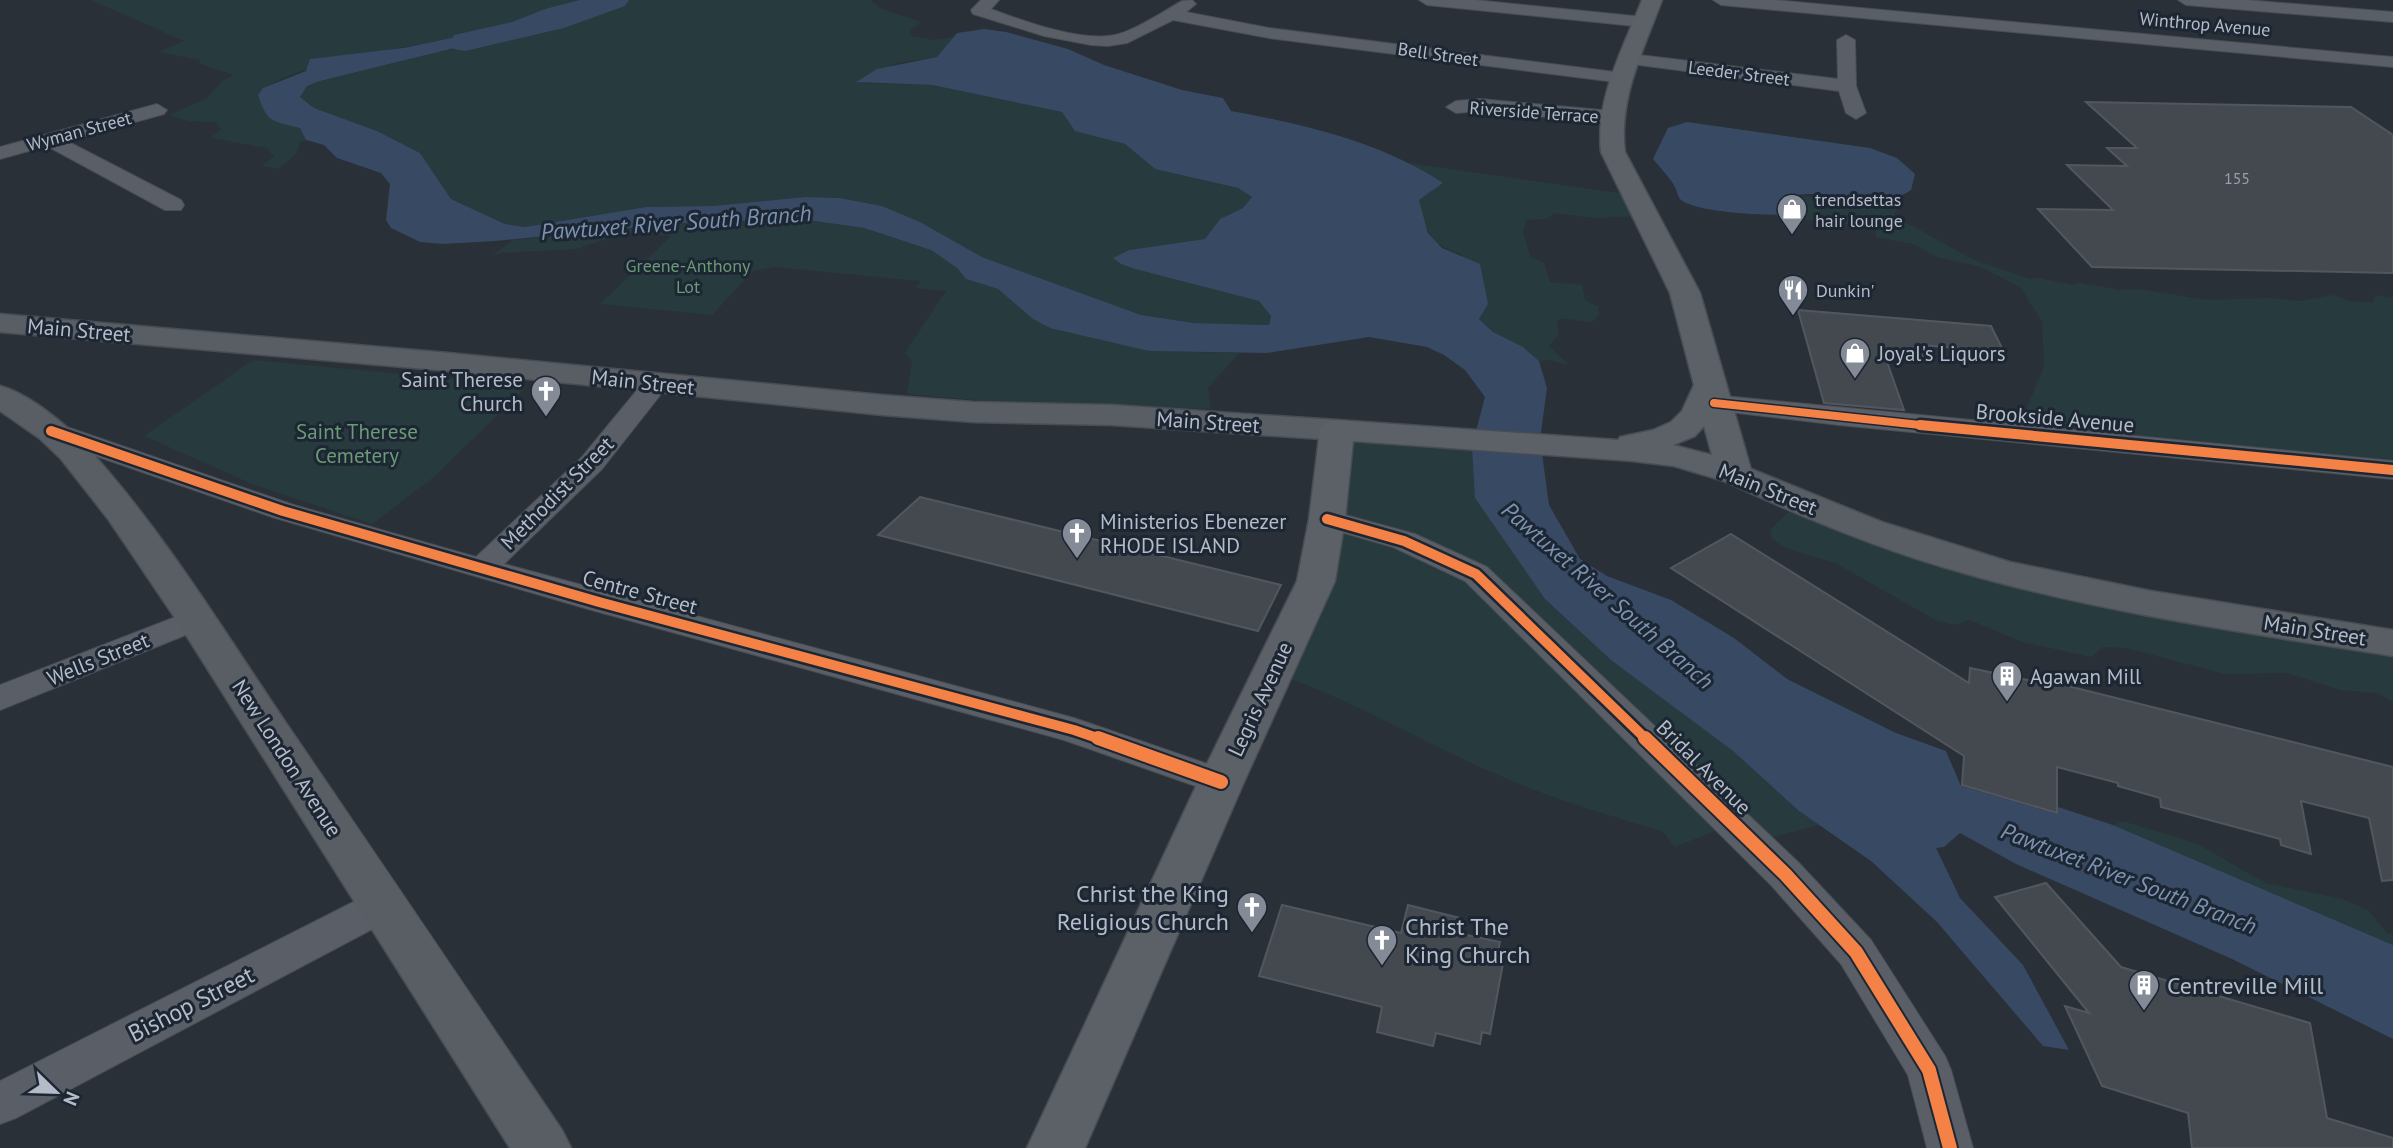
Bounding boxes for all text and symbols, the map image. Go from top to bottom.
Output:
street label: Winthrop Avenue [2139,7,2271,41]
street label: Bell Street [1396,37,1480,71]
street label: Leeder Street [1687,55,1791,91]
street label: Riverside Terrace [1469,96,1599,128]
street label: Wyman Street [24,106,134,156]
house number: 155 [2224,168,2250,188]
place label: trendsettas hair lounge [1815,188,1903,232]
shop icon: trendsettas hair lounge [1775,192,1809,236]
water label: Pawtuxet River South Branch [540,198,812,246]
park label: Greene-Anthony Lot [626,254,751,298]
restaurant icon: Dunkin' [1776,273,1810,317]
place label: Dunkin' [1816,279,1875,302]
street label: Main Street [26,312,132,348]
shop icon: Joyal's Liquors [1838,336,1872,380]
place label: Joyal's Liquors [1877,340,2006,367]
street label: Main Street [590,363,696,401]
place label: Saint Therese Church [401,366,523,417]
church icon: Saint Therese Church [529,374,563,418]
street label: Brookside Avenue [1975,398,2135,438]
street label: Main Street [1155,405,1261,439]
park label: Saint Therese Cemetery [296,418,418,469]
street label: Methodist Street [495,431,619,555]
street label: Main Street [1715,457,1821,521]
water label: Pawtuxet River South Branch [1496,495,1720,695]
place label: Ministerios Ebenezer RHODE ISLAND [1100,508,1286,559]
church icon: Ministerios Ebenezer RHODE ISLAND [1060,516,1094,560]
street label: Centre Street [580,564,700,620]
street label: Main Street [2262,609,2368,651]
street label: Wells Street [43,626,153,692]
street label: Legris Avenue [1222,637,1298,761]
building icon: Agawan Mill [1990,659,2024,703]
place label: Agawan Mill [2030,663,2141,690]
street label: New London Avenue [226,674,348,842]
street label: Bridal Avenue [1651,714,1757,820]
water label: Pawtuxet River South Branch [1997,816,2261,940]
place label: Christ the King Religious Church [1057,878,1229,937]
church icon: Christ the King Religious Church [1235,890,1269,934]
place label: Christ The King Church [1405,911,1530,970]
church icon: Christ The King Church [1365,923,1399,967]
street label: Bishop Street [123,959,259,1049]
building icon: Centreville Mill [2127,968,2161,1012]
place label: Centreville Mill [2167,970,2323,1001]
north arrow [21,1057,91,1127]
text: N [58,1088,85,1109]

